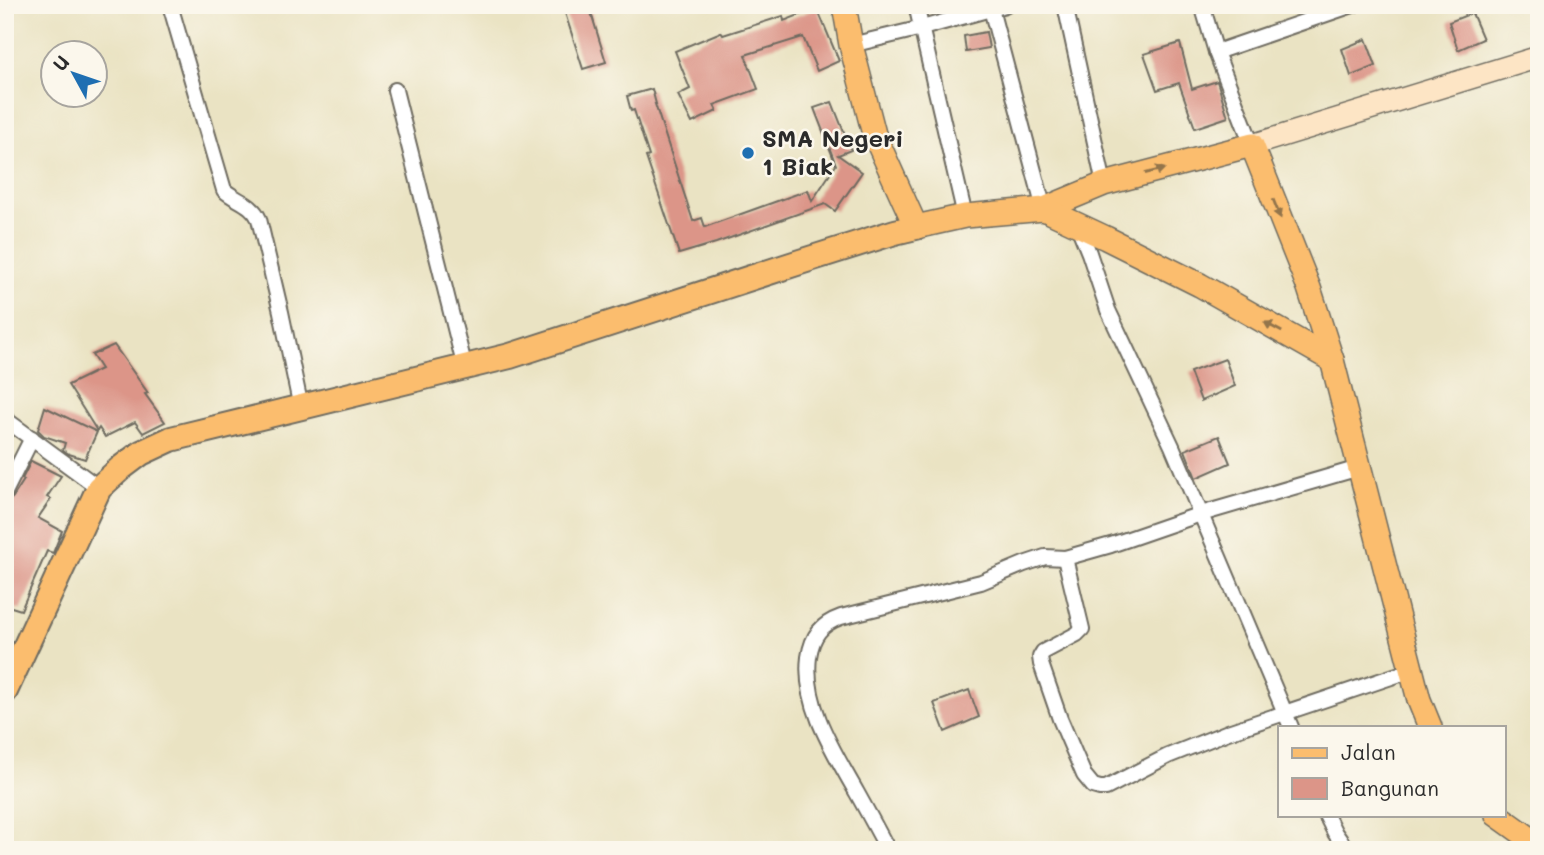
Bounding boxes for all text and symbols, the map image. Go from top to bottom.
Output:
north arrow [38,38,108,108]
text: U [47,50,74,76]
place label: SMA Negeri 1 Biak [762,122,904,181]
marker: SMA Negeri 1 Biak [740,145,756,161]
one-way arrow [1144,165,1166,176]
one-way arrow [1272,198,1283,219]
one-way arrow [1263,321,1282,333]
legend [1278,726,1506,816]
text: Jalan [1341,738,1396,765]
text: Bangunan [1341,774,1439,801]

